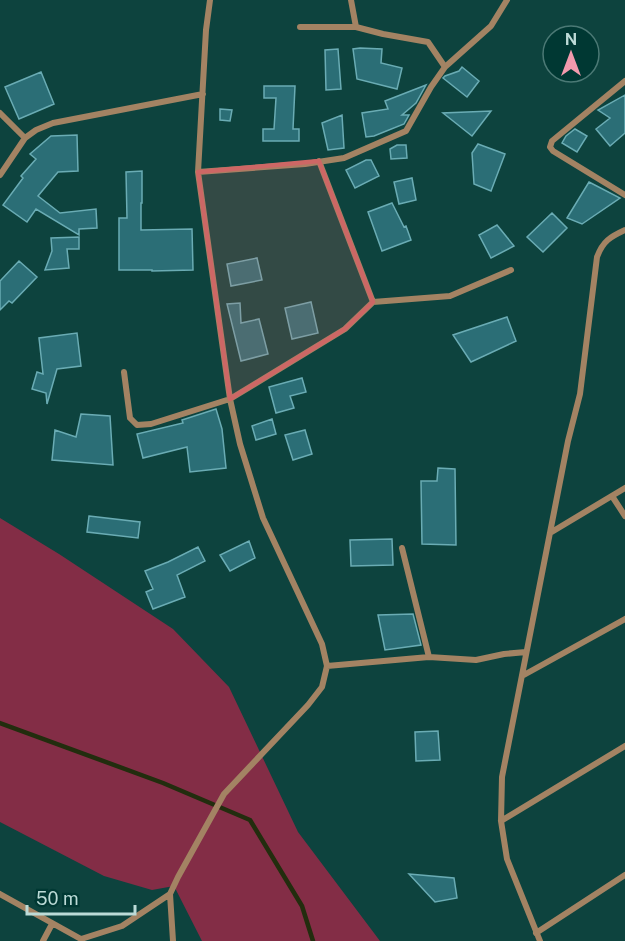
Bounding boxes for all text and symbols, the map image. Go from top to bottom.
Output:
north arrow [541,24,601,84]
text: N [565,30,577,49]
scale bar [27,878,135,916]
text: 50 m [36,888,79,909]

